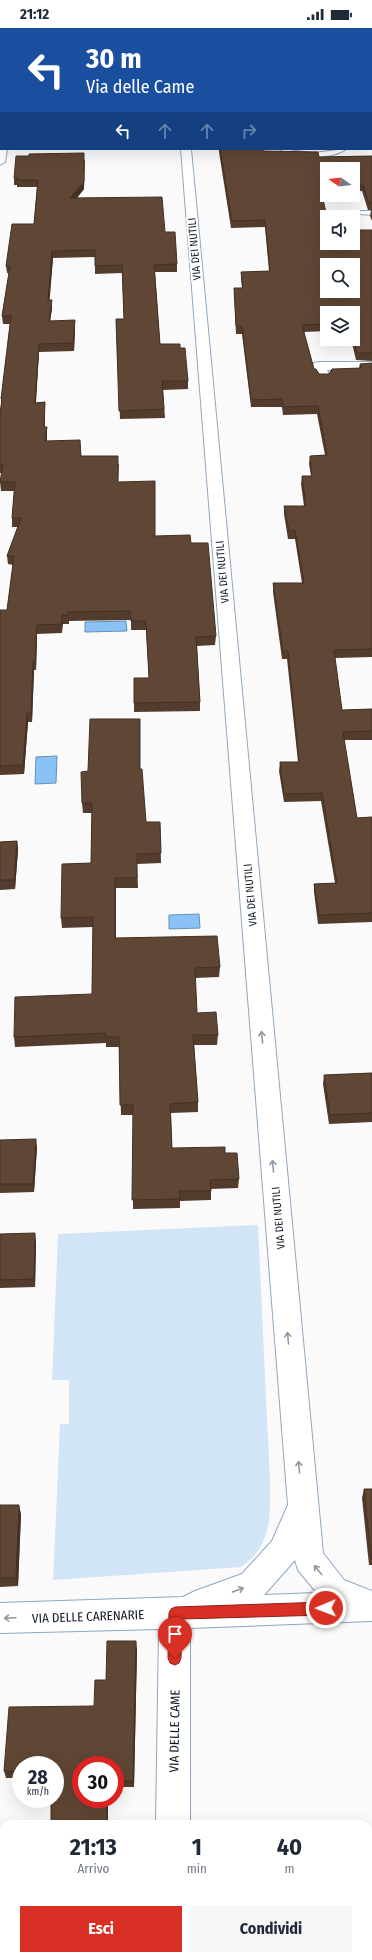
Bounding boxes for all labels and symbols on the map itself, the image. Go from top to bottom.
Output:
north arrow [320,162,360,202]
street label: VIA DEI NUTILI [185,217,204,281]
street label: VIA DEI NUTILI [213,540,232,604]
street label: VIA DEI NUTILI [241,863,260,927]
one-way arrow [259,1031,266,1044]
one-way arrow [270,1160,277,1173]
street label: VIA DEI NUTILI [269,1186,288,1250]
one-way arrow [284,1332,292,1345]
one-way arrow [296,1461,303,1474]
one-way arrow [313,1565,322,1576]
one-way arrow [232,1586,244,1594]
position arrow [305,1587,347,1629]
street label: VIA DELLE CARENARIE [32,1607,144,1626]
one-way arrow [4,1614,17,1622]
pin [158,1617,192,1658]
street label: VIA DELLE CAME [166,1689,183,1773]
speed limit sign: 30 [72,1756,124,1808]

